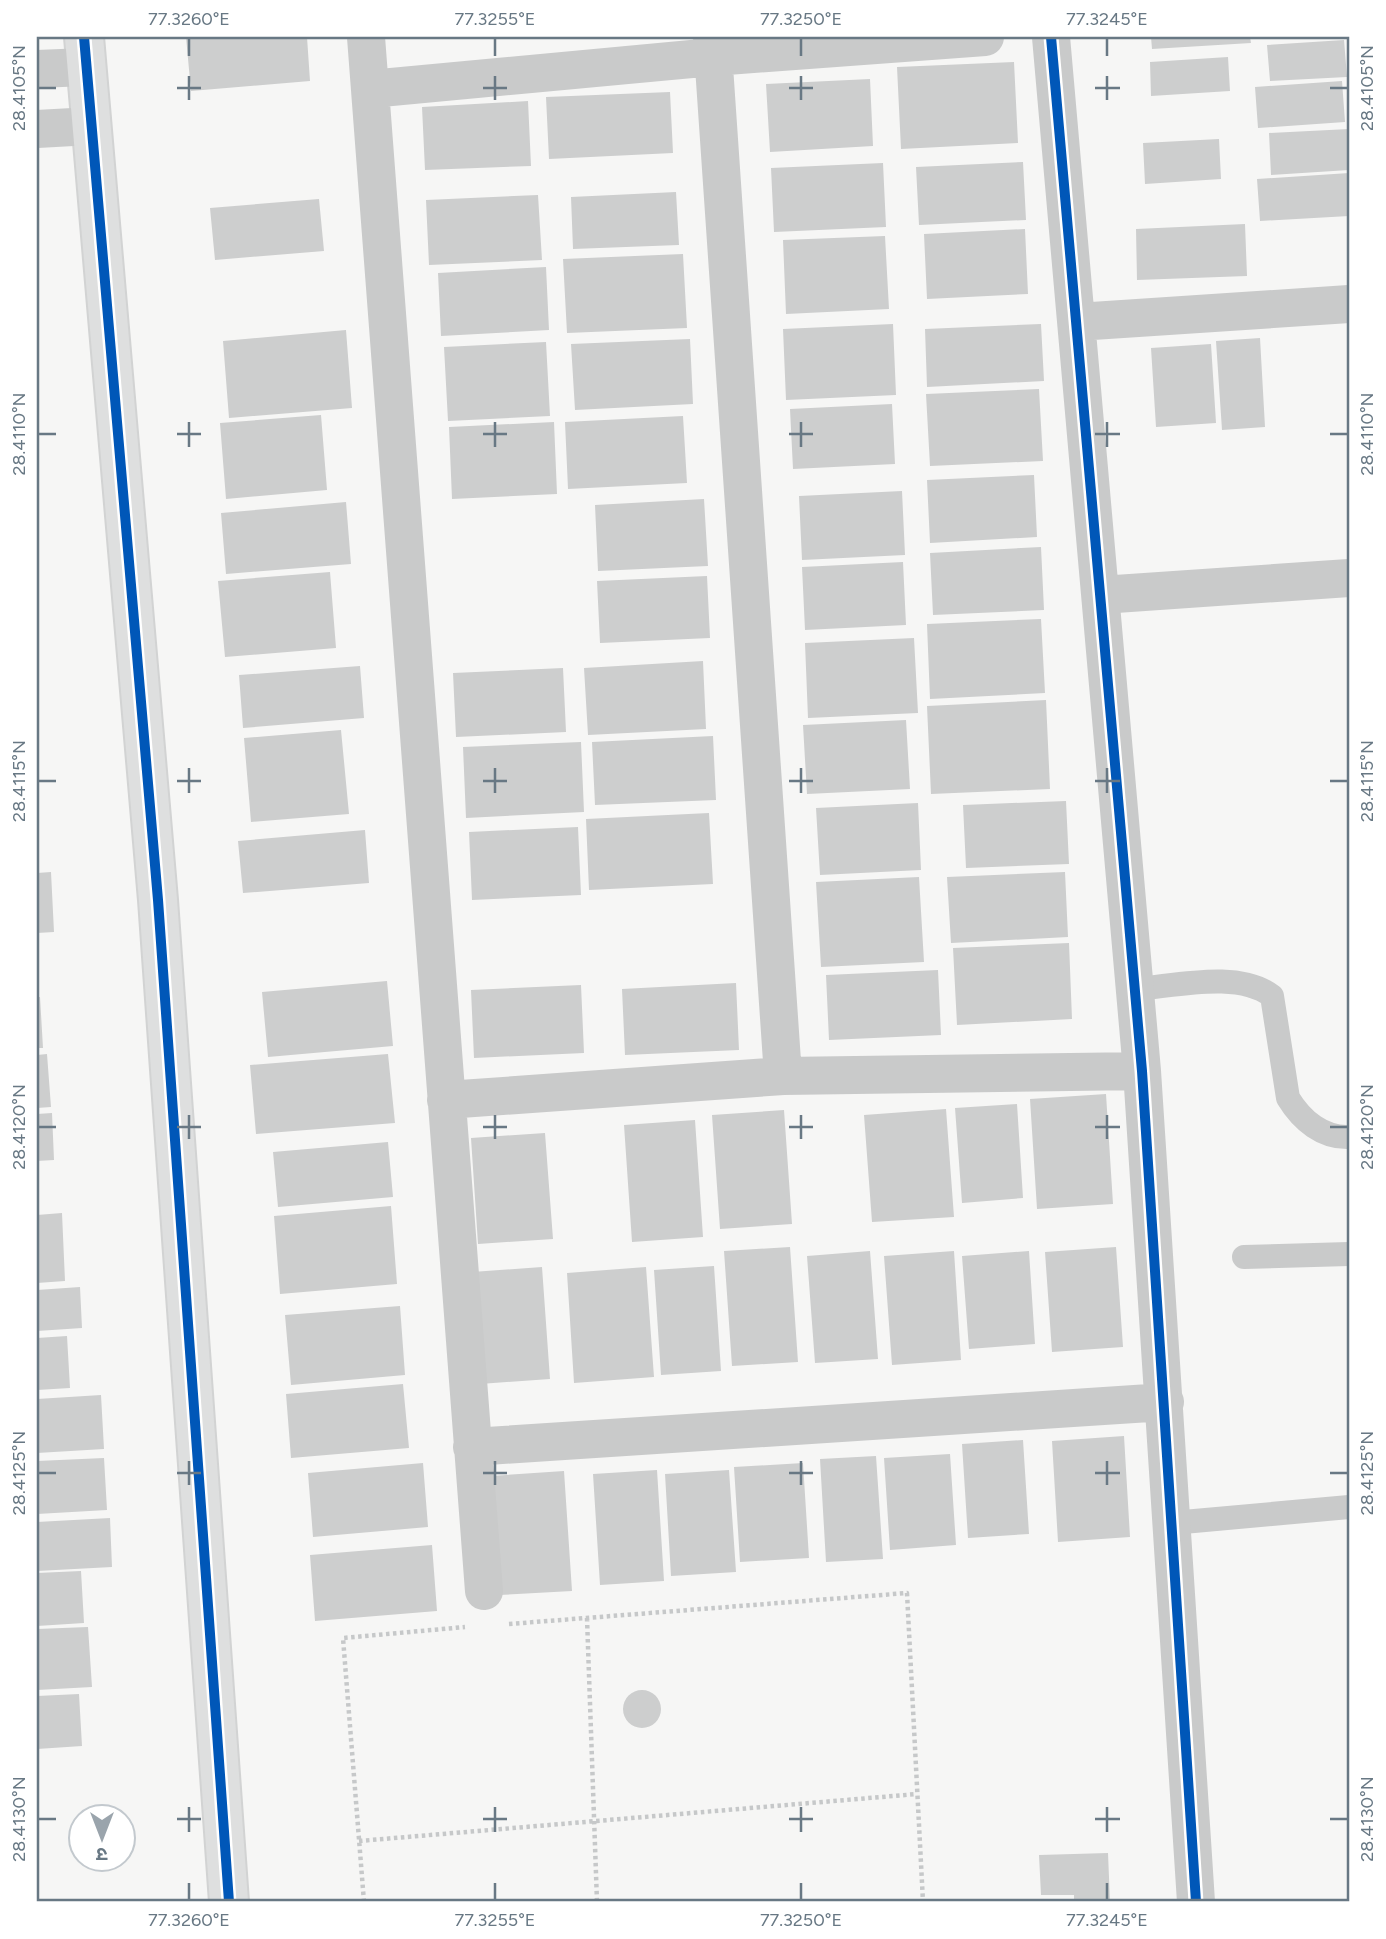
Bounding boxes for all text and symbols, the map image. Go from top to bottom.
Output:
text: 77.3260°E [148,8,230,30]
text: 77.3255°E [455,8,535,30]
text: 77.3250°E [760,8,842,30]
text: 77.3245°E [1066,8,1148,30]
text: 28.4105°N [8,45,30,131]
text: 28.4105°N [1356,45,1378,131]
text: 28.4110°N [8,392,30,476]
text: 28.4110°N [1356,392,1378,476]
text: 28.4115°N [8,740,30,822]
text: 28.4115°N [1356,740,1378,822]
text: 28.4120°N [8,1084,30,1170]
text: 28.4120°N [1356,1084,1378,1170]
text: 28.4125°N [8,1431,30,1515]
text: 28.4125°N [1356,1431,1378,1515]
text: 28.4130°N [8,1776,30,1862]
text: 28.4130°N [1356,1776,1378,1862]
north arrow [66,1802,136,1872]
text: उ [96,1843,108,1866]
text: 77.3260°E [148,1909,230,1931]
text: 77.3255°E [455,1909,535,1931]
text: 77.3250°E [760,1909,842,1931]
text: 77.3245°E [1066,1909,1148,1931]

